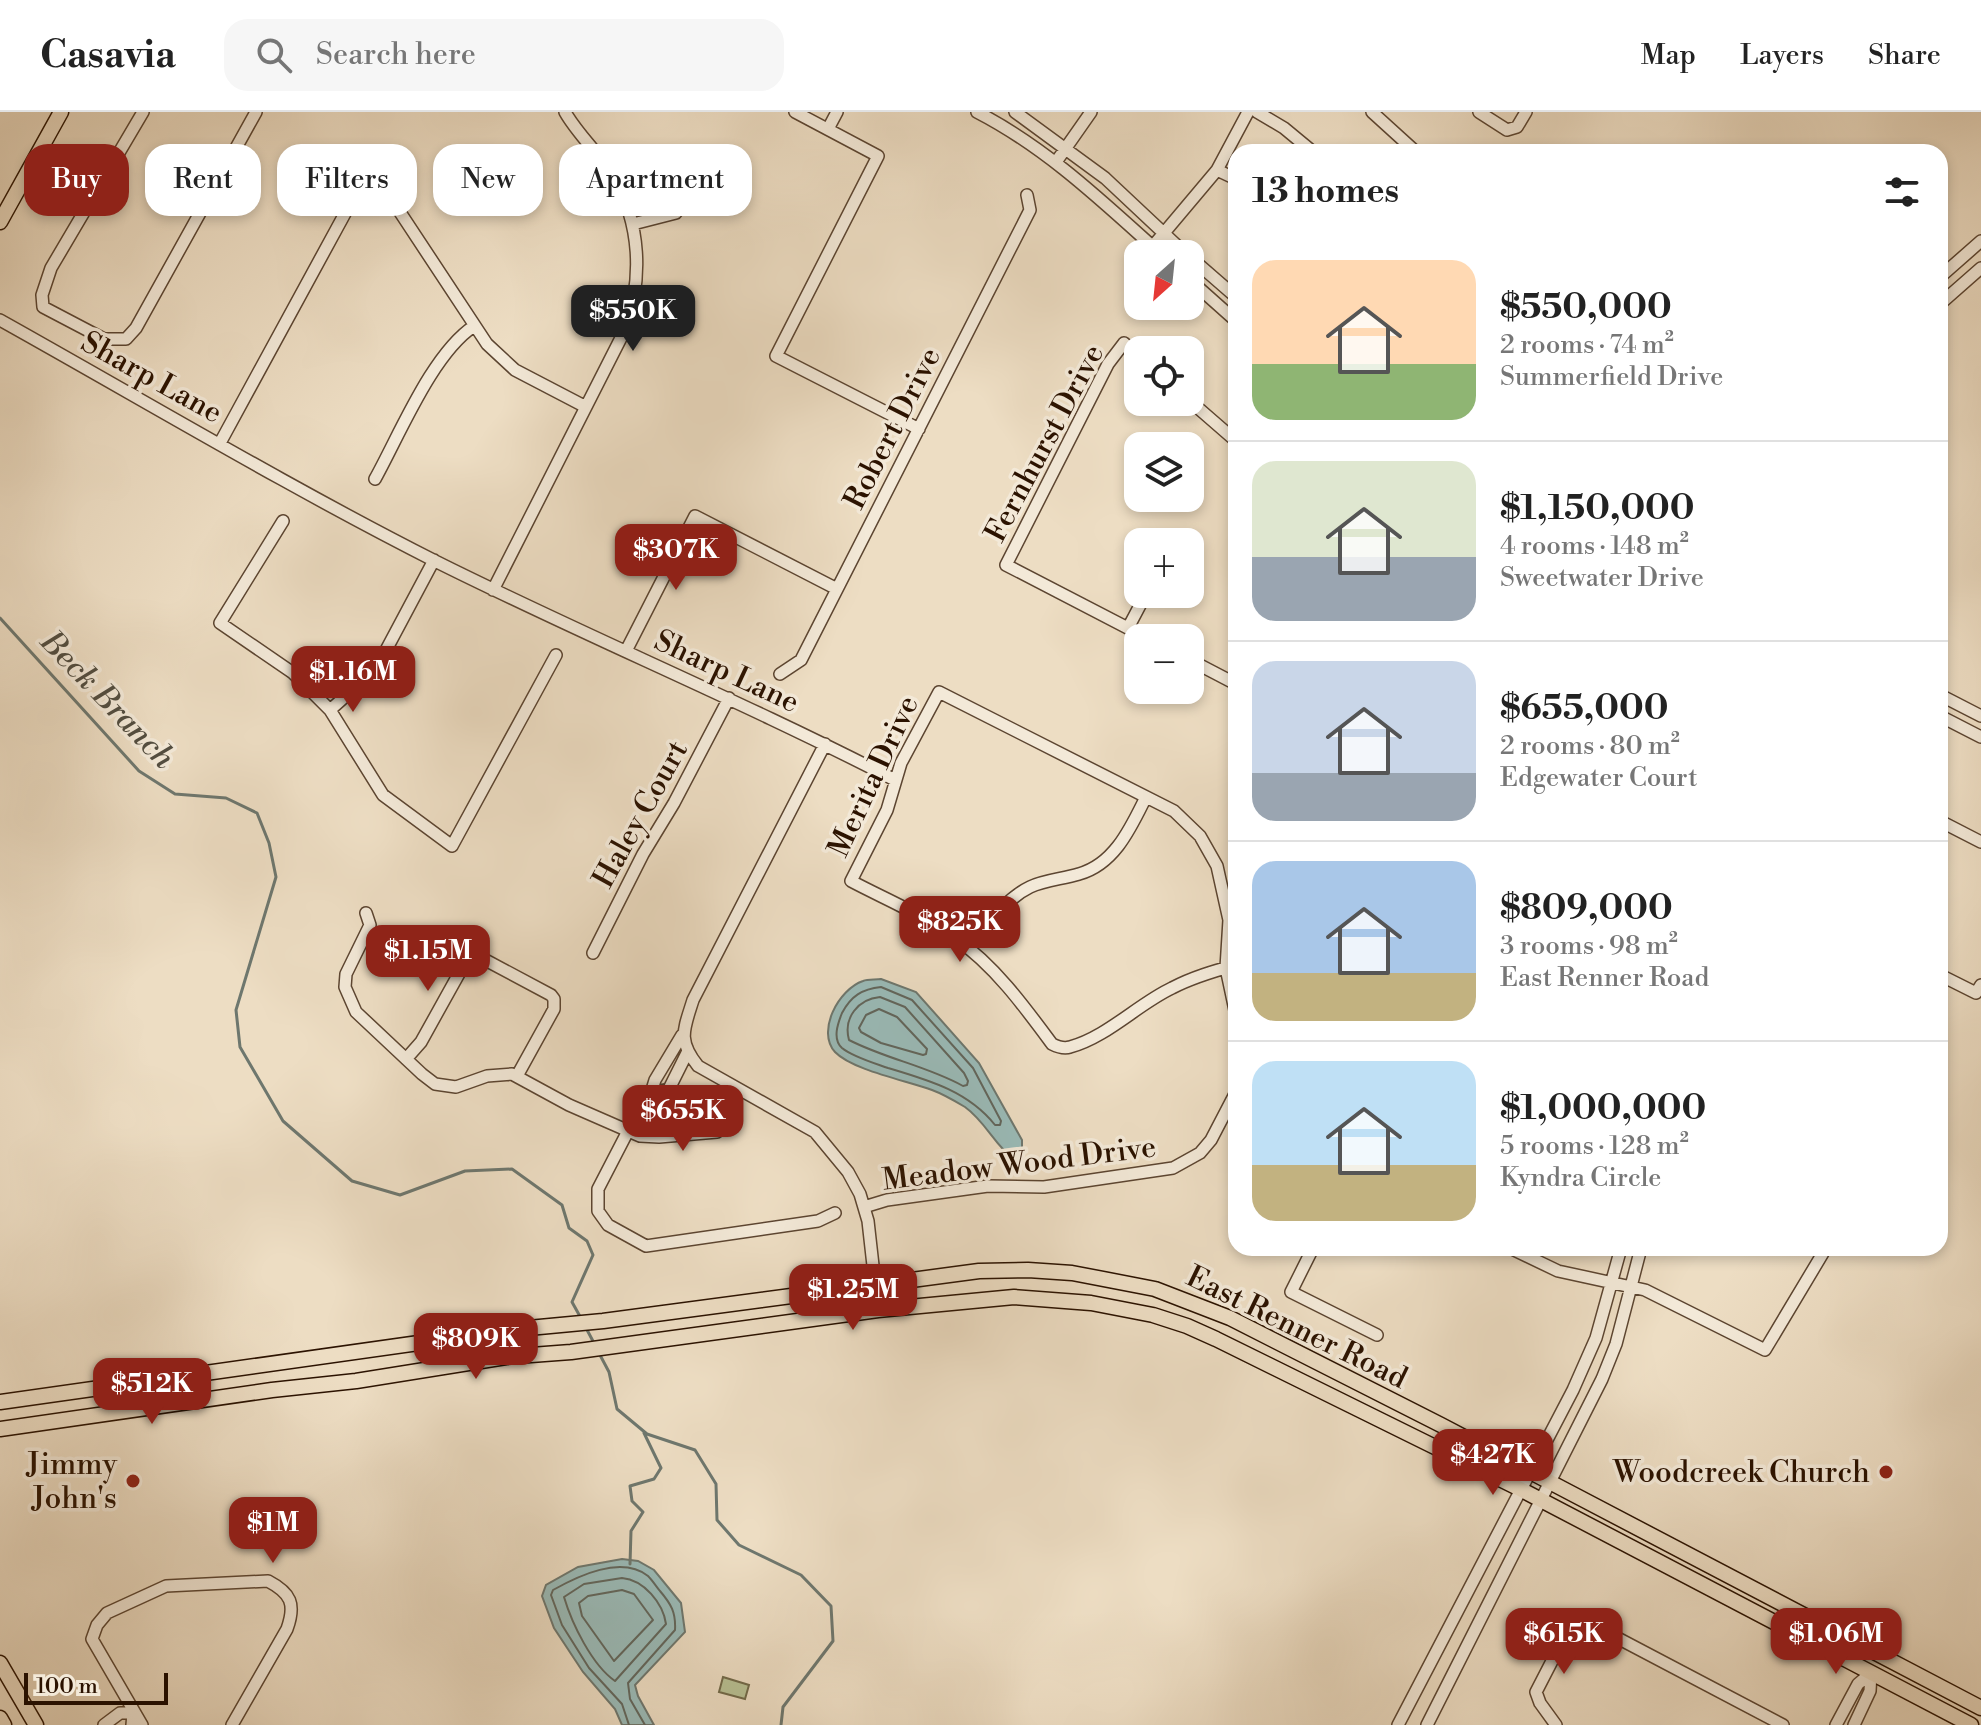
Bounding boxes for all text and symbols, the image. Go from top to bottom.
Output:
search box [224,19,784,91]
text: Casavia [40,32,176,79]
icon: search [252,33,296,77]
text: Search here [316,36,476,74]
text: Map [1641,38,1696,73]
text: Layers [1740,38,1824,73]
text: Share [1868,38,1941,73]
chip: Buy [24,144,129,216]
chip: Rent [145,144,261,216]
chip: Filters [277,144,417,216]
chip: New [433,144,543,216]
chip: Apartment [559,144,752,216]
icon: filters [1880,170,1924,214]
text: 13 homes [1252,171,1399,213]
north arrow [1124,240,1204,320]
map controls [1124,240,1204,704]
pin: $550K [577,285,689,353]
text: $550,000 [1500,287,1672,329]
icon: home [1316,292,1412,388]
text: $550K [589,295,677,327]
street label: Sharp Lane [74,324,229,432]
text: 2 rooms · 74 m² [1500,329,1674,361]
button: locate [1124,336,1204,416]
street label: Fernhurst Drive [977,338,1113,549]
street label: Robert Drive [836,341,950,516]
text: Summerfield Drive [1500,361,1723,393]
button: layers [1124,432,1204,512]
text: $1,150,000 [1500,488,1695,530]
icon: home [1316,493,1412,589]
pin: $307K [620,524,732,592]
button: + [1124,528,1204,608]
text: 4 rooms · 148 m² [1500,530,1689,562]
text: $307K [633,534,719,566]
text: Sweetwater Drive [1500,562,1704,594]
water label: Beck Branch [31,621,183,777]
street label: Sharp Lane [648,622,805,722]
button: − [1124,624,1204,704]
pin: $1.16M [288,646,418,714]
text: $1.16M [309,656,397,688]
text: $655,000 [1500,688,1668,730]
street label: Merita Drive [820,690,928,863]
icon: home [1316,693,1412,789]
text: 2 rooms · 80 m² [1500,730,1680,762]
street label: Haley Court [585,734,697,895]
text: Edgewater Court [1500,762,1697,794]
text: $809,000 [1500,888,1673,930]
icon: home [1316,893,1412,989]
pin: $825K [904,896,1016,964]
text: $825K [917,906,1003,938]
pin: $1.15M [363,925,493,993]
text: 3 rooms · 98 m² [1500,930,1678,962]
text: $1.15M [384,935,472,967]
text: East Renner Road [1500,962,1709,994]
pin: $655K [627,1085,739,1153]
text: $1,000,000 [1500,1088,1706,1130]
icon: home [1316,1093,1412,1189]
text: $655K [640,1095,726,1127]
street label: Meadow Wood Drive [880,1128,1158,1200]
text: 5 rooms · 128 m² [1500,1130,1689,1162]
text: Kyndra Circle [1500,1162,1661,1194]
street label: East Renner Road [1180,1258,1413,1398]
pin: $1.25M [788,1264,918,1332]
text: $1.25M [807,1274,899,1306]
pin: $809K [420,1313,532,1381]
text: $809K [432,1323,520,1355]
pin: $512K [96,1358,208,1426]
text: $512K [111,1368,193,1400]
pin: $427K [1437,1429,1549,1497]
text: $427K [1450,1439,1536,1471]
place label: Jimmy John's [25,1446,117,1518]
place label: Woodcreek Church [1612,1454,1870,1492]
marker: Woodcreek Church [1877,1463,1895,1481]
marker: Jimmy John's [124,1472,142,1490]
pin: $1M [234,1497,312,1565]
text: $1M [247,1507,299,1539]
pin: $615K [1508,1608,1620,1676]
pin: $1.06M [1771,1608,1901,1676]
text: $615K [1524,1618,1604,1650]
text: $1.06M [1789,1618,1883,1650]
scale bar [24,1669,168,1705]
text: 100 m [36,1673,98,1700]

